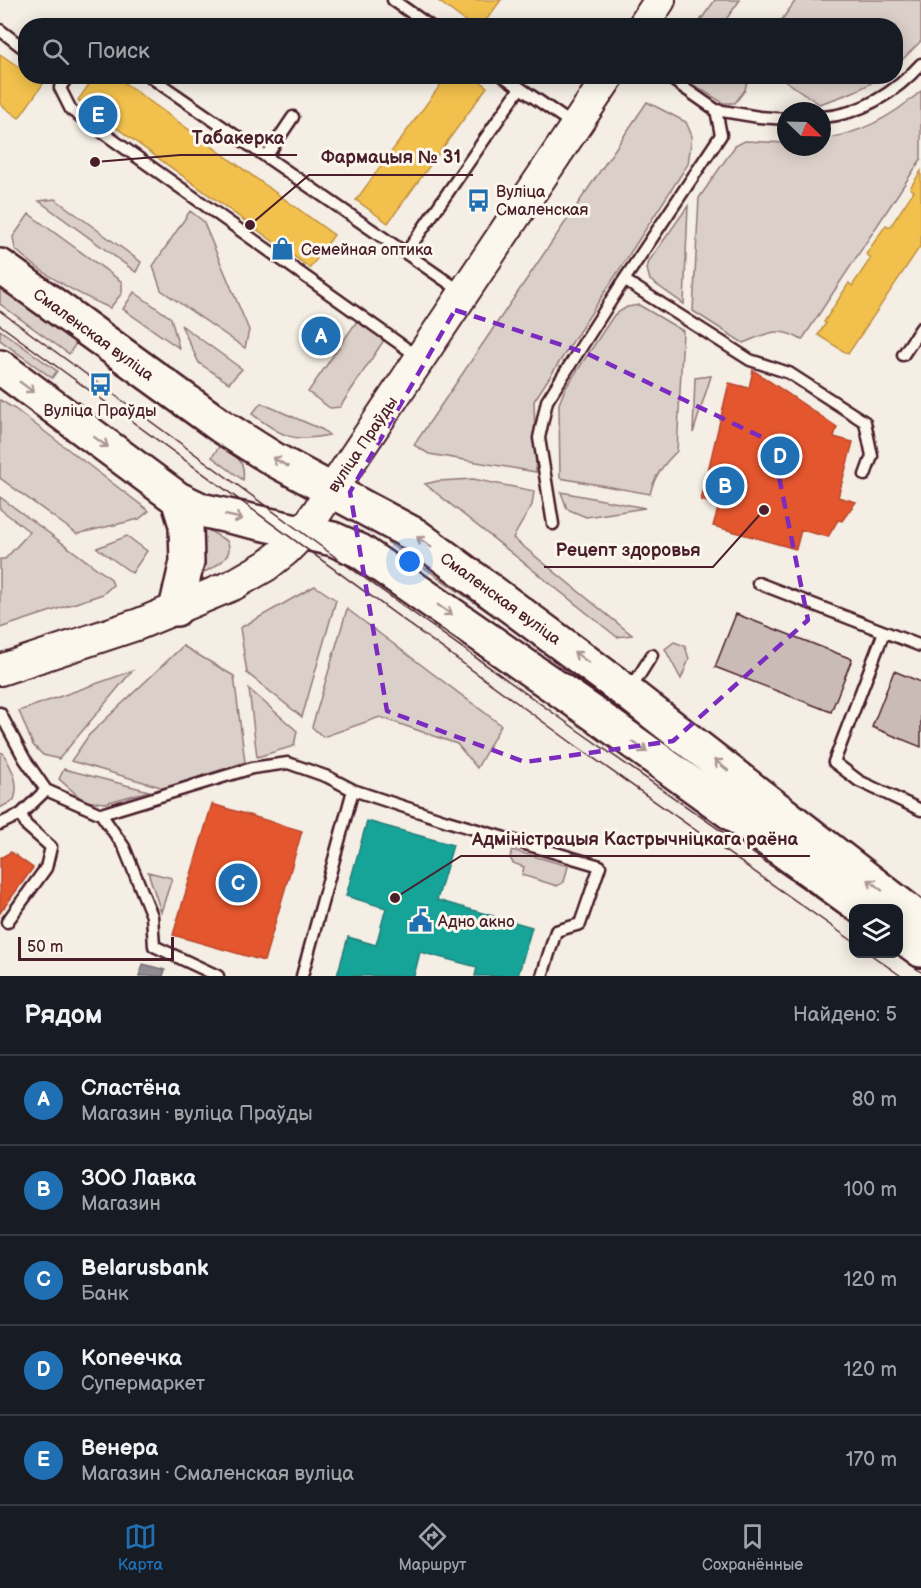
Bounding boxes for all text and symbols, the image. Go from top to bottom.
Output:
search box [18,18,903,84]
icon: search [39,35,72,68]
text: Поиск [87,38,150,65]
pin: E [78,92,118,138]
north arrow [777,102,831,156]
callout: Табакерка [180,119,297,155]
text: Табакерка [192,128,285,149]
callout: Фармацыя № 31 [309,139,473,175]
text: Фармацыя № 31 [321,147,461,168]
place label: Вуліца Смаленская [496,183,588,220]
bus stop icon: Вуліца Смаленская [465,187,491,213]
shop icon: Семейная оптика [270,236,296,262]
place label: Семейная оптика [301,241,433,260]
street label: Смаленская вуліца [29,285,158,386]
pin: A [302,314,340,358]
bus stop icon: Вуліца Праўды [87,372,113,398]
one-way arrow [18,381,34,393]
street label: вуліца Праўды [324,393,402,496]
place label: Вуліца Праўды [44,402,156,421]
pin: D [760,434,800,478]
one-way arrow [92,435,108,448]
one-way arrow [272,456,289,468]
pin: B [706,464,744,508]
one-way arrow [223,512,243,523]
callout: Рецепт здоровья [544,531,713,567]
one-way arrow [417,536,433,548]
text: Рецепт здоровья [555,540,701,561]
your location [395,547,424,576]
street label: Смаленская вуліца [436,549,565,650]
one-way arrow [436,604,452,616]
one-way arrow [574,651,590,664]
one-way arrow [632,741,648,753]
one-way arrow [713,759,729,772]
callout: Адміністрацыя Кастрычніцкага раёна [461,820,810,856]
text: Адміністрацыя Кастрычніцкага раёна [471,829,799,850]
pin: C [218,860,258,906]
one-way arrow [867,878,883,891]
map controls [849,904,903,958]
button: layers [849,904,903,958]
public building icon: Адно акно [407,908,433,934]
place label: Адно акно [437,913,515,932]
scale bar [18,934,174,962]
text: 50 m [27,938,63,957]
text: Рядом [24,1000,102,1031]
text: Найдено: 5 [793,1003,897,1027]
text: Сластёна [81,1075,180,1102]
text: A [37,1088,50,1112]
text: 80 m [852,1088,897,1112]
text: Магазин · вуліца Праўды [81,1102,313,1126]
text: ЗОО Лавка [81,1165,196,1192]
text: B [36,1178,51,1202]
text: 100 m [844,1178,897,1202]
text: Магазин [81,1192,161,1216]
text: Belarusbank [81,1255,209,1282]
text: C [36,1268,51,1292]
text: 120 m [844,1268,897,1292]
text: Банк [81,1282,129,1306]
text: Копеечка [81,1345,182,1372]
text: D [37,1358,50,1382]
text: 120 m [844,1358,897,1382]
text: Супермаркет [81,1372,205,1396]
text: Венера [81,1435,158,1462]
text: E [37,1448,50,1472]
text: 170 m [846,1448,897,1472]
text: Магазин · Смаленская вуліца [81,1462,354,1486]
tab: Карта [118,1520,163,1575]
tab: Маршрут [398,1520,467,1575]
tab: Сохранённые [702,1520,803,1575]

